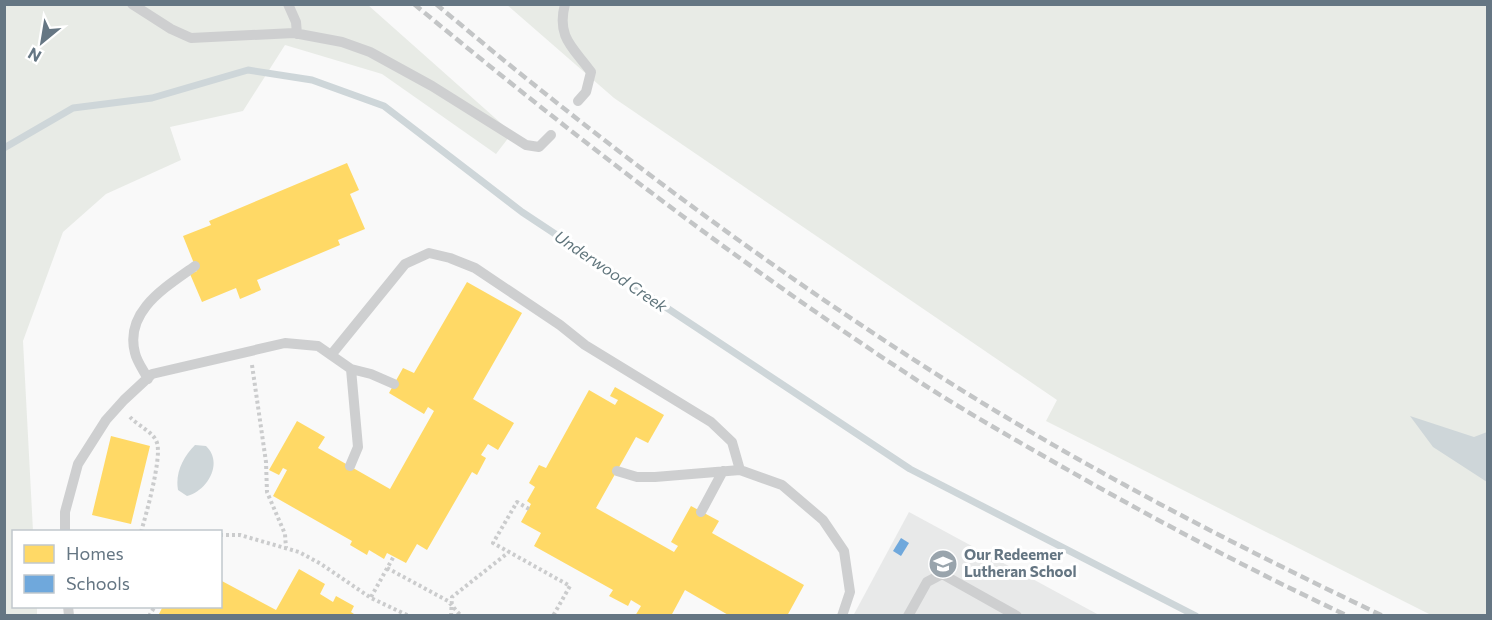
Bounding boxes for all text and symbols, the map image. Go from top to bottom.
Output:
north arrow [12,12,72,72]
text: N [24,44,44,67]
water label: Underwood Creek [551,226,671,315]
legend [12,530,222,608]
text: Homes [66,542,124,564]
place label: Our Redeemer Lutheran School [964,545,1077,580]
school or university icon: Our Redeemer Lutheran School [927,548,959,580]
text: Schools [66,572,130,594]

